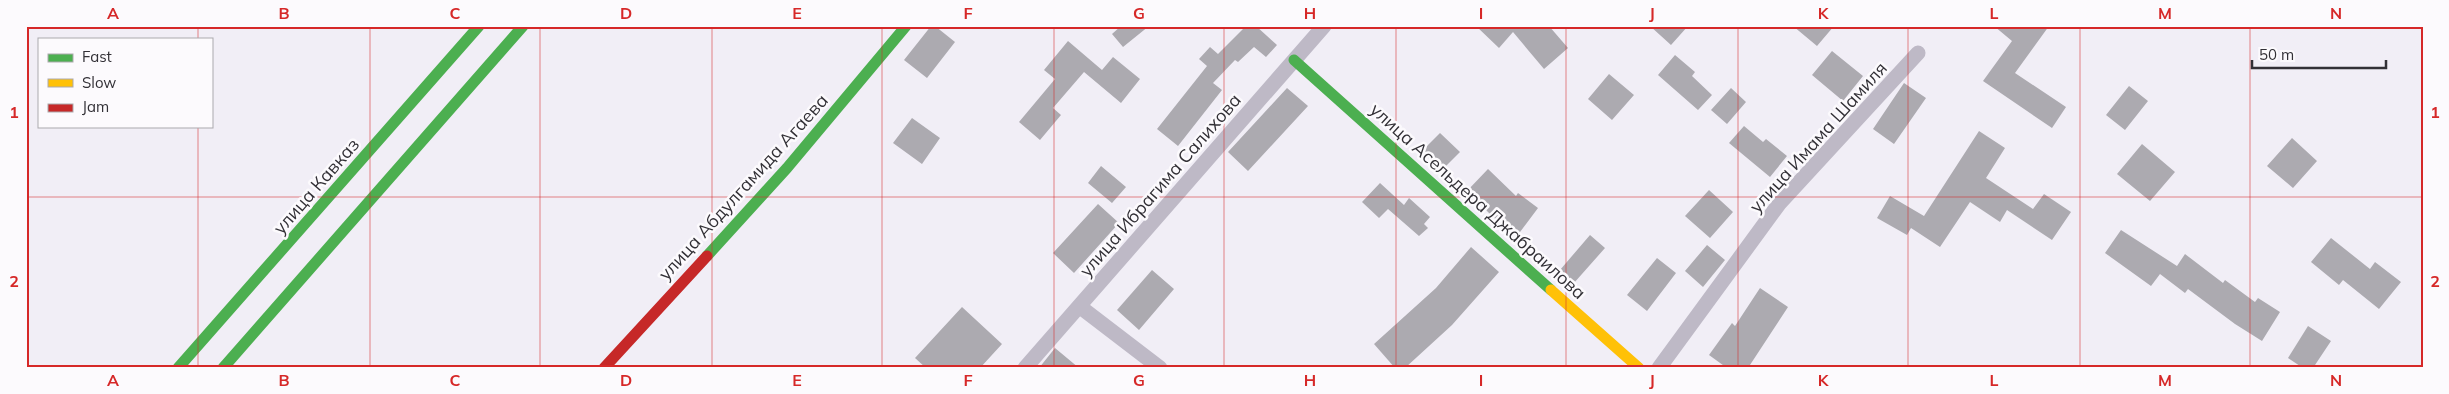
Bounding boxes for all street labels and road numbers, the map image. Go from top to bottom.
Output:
street label: улица Имама Шамиля [1744,57,1892,217]
street label: улица Абдулгамида Агаева [653,89,833,285]
street label: улица Ибрагима Салихова [1074,89,1246,281]
street label: улица Асельдера Джабраилова [1365,98,1591,304]
street label: улица Кавказ [268,133,364,239]

